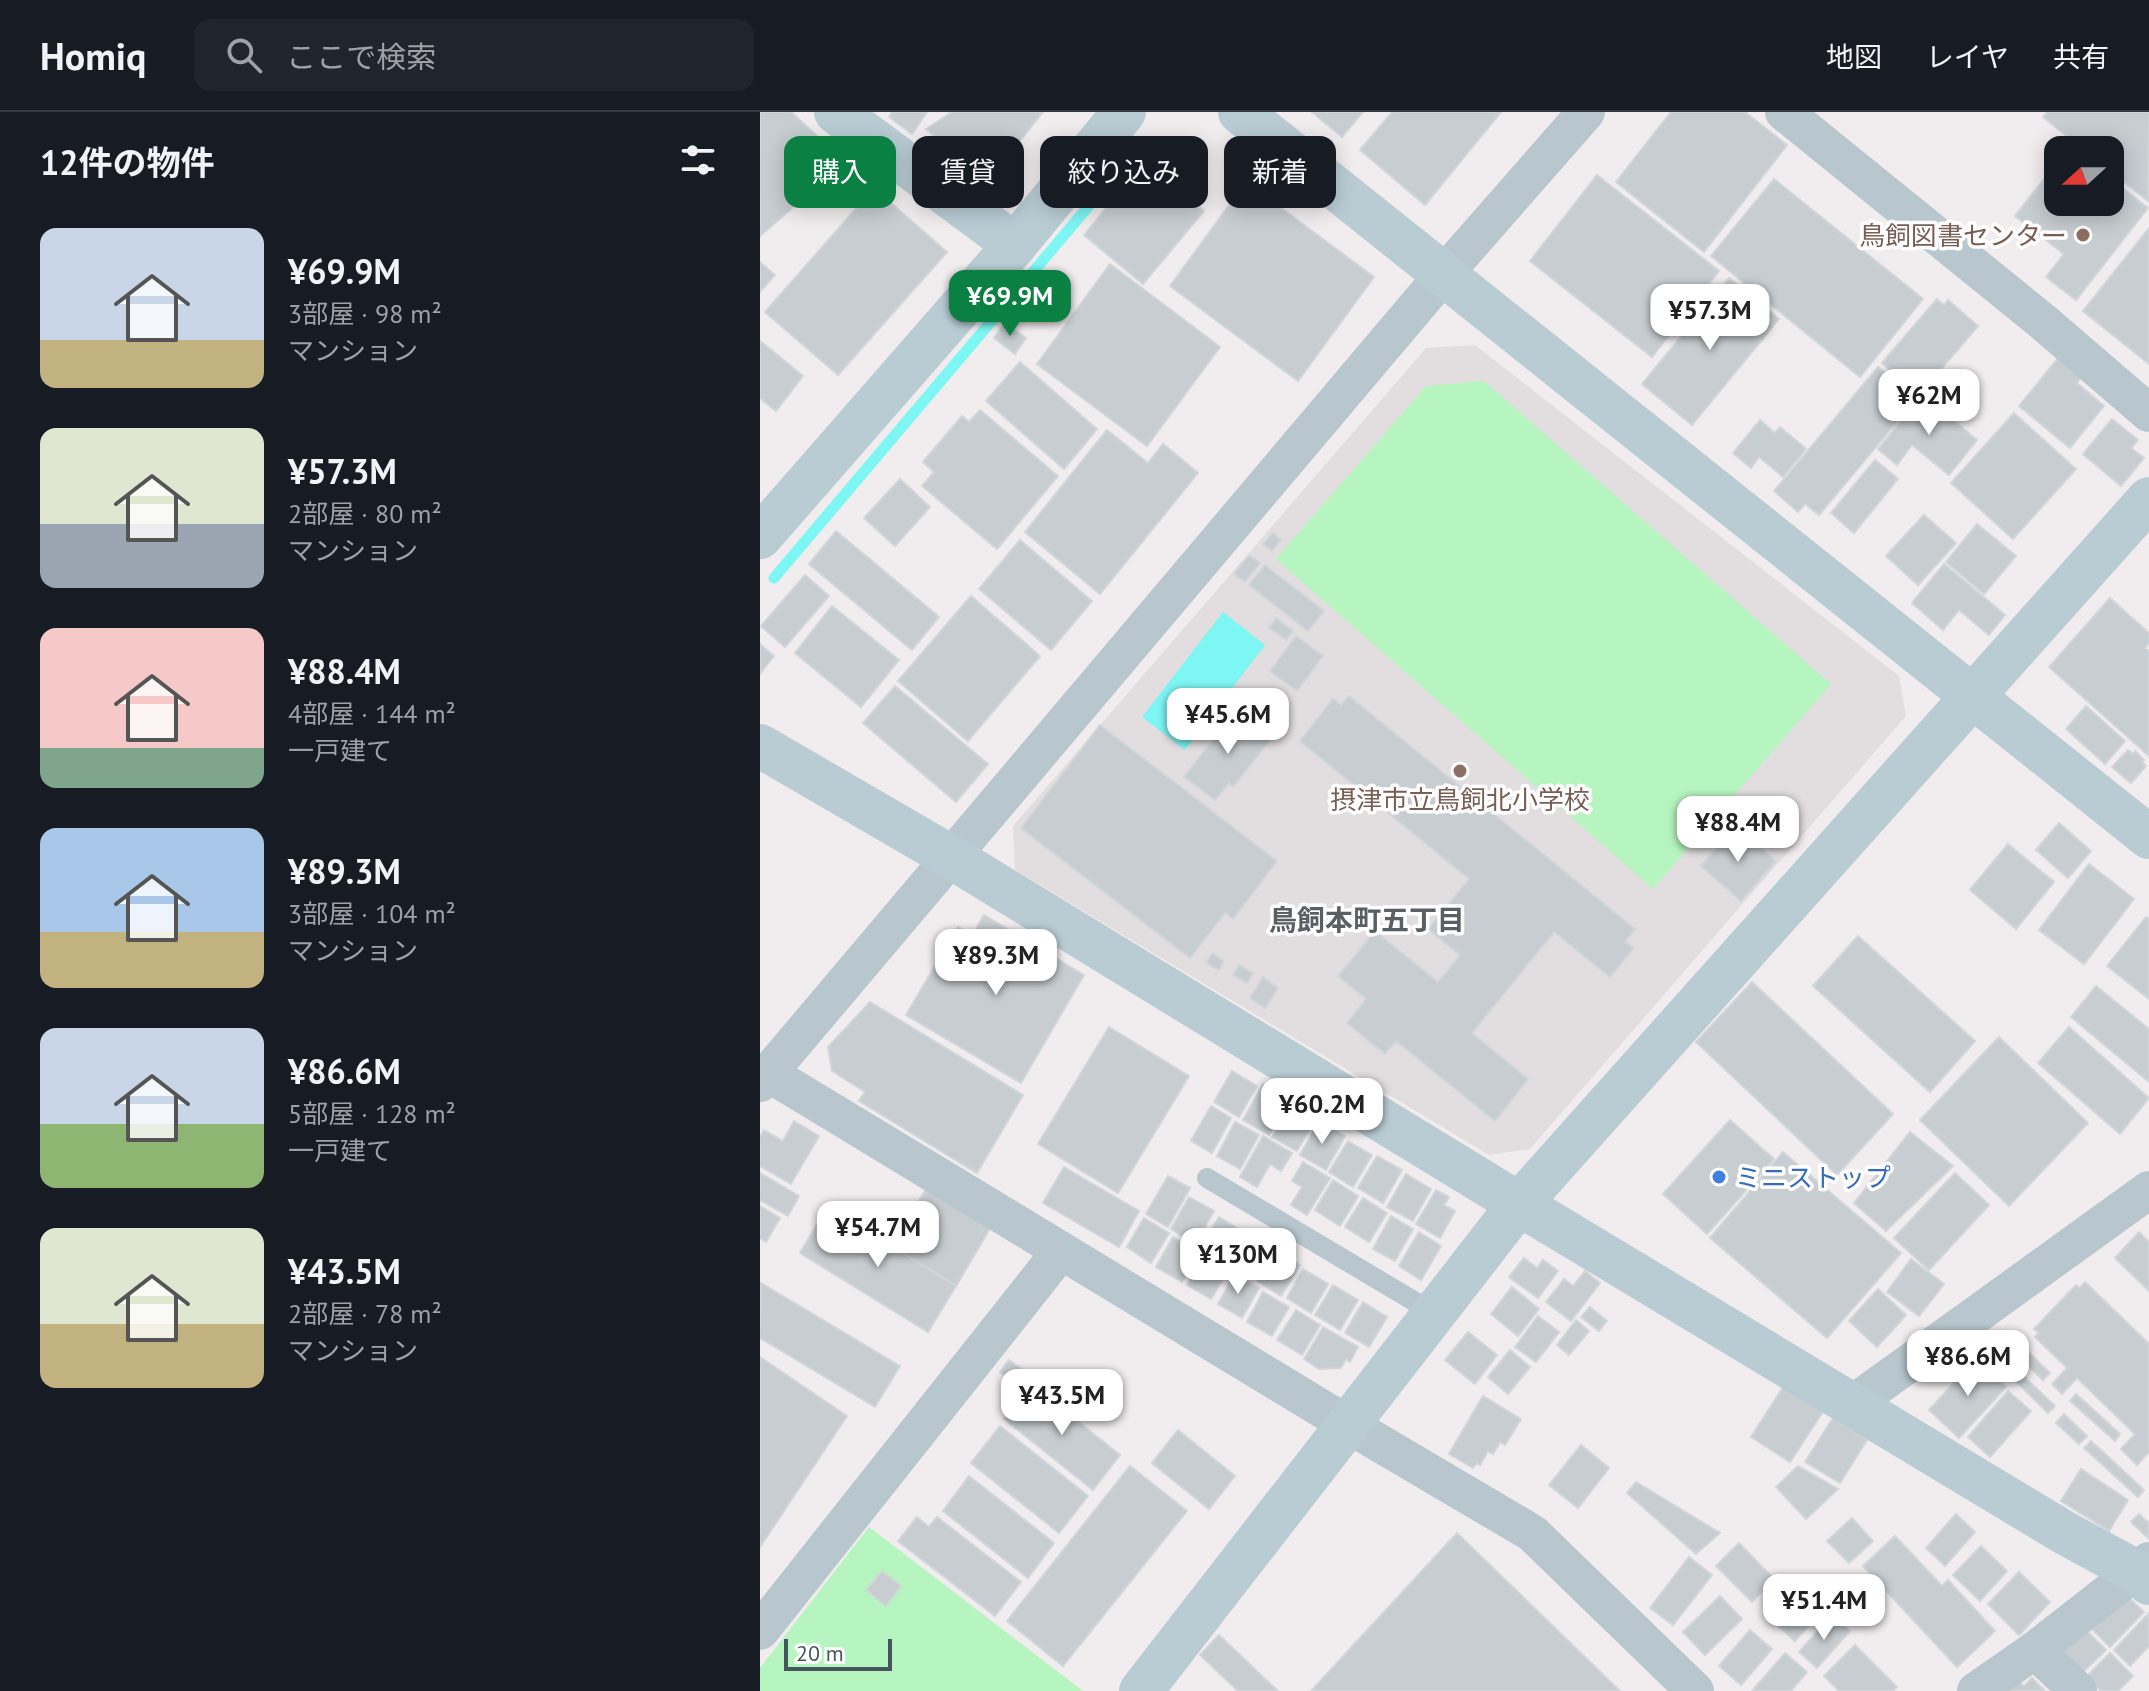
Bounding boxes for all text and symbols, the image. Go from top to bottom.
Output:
search box [194,19,754,91]
text: Homiq [40,31,146,80]
icon: search [222,33,266,77]
text: ここで検索 [286,37,436,76]
text: 地図 [1826,38,1882,75]
text: レイヤ [1926,38,2009,75]
text: 共有 [2053,38,2109,75]
chip: 購入 [784,136,896,208]
chip: 賃貸 [912,136,1024,208]
chip: 絞り込み [1040,136,1208,208]
chip: 新着 [1224,136,1336,208]
north arrow [2044,136,2124,216]
map controls [2044,136,2124,216]
icon: filters [676,138,720,182]
text: 12件の物件 [40,140,215,184]
place label: 鳥飼図書センター [1859,219,2067,252]
marker: 鳥飼図書センター [2074,226,2092,244]
text: ¥69.9M [288,249,401,293]
icon: home [104,260,200,356]
pin: ¥69.9M [945,270,1075,338]
text: ¥69.9M [967,279,1053,312]
pin: ¥57.3M [1645,284,1775,352]
text: ¥57.3M [1668,293,1752,326]
text: 3部屋 · 98 m² [288,297,442,330]
text: マンション [288,334,418,367]
pin: ¥62M [1882,369,1976,437]
text: ¥62M [1896,378,1962,411]
text: ¥57.3M [288,449,397,493]
icon: home [104,460,200,556]
text: 2部屋 · 80 m² [288,497,442,530]
text: マンション [288,534,418,567]
text: ¥88.4M [288,649,401,693]
icon: home [104,660,200,756]
pin: ¥45.6M [1163,688,1293,756]
text: 4部屋 · 144 m² [288,697,456,730]
text: ¥45.6M [1185,697,1271,730]
text: 一戸建て [288,734,392,767]
marker: 摂津市立鳥飼北小学校 [1451,762,1469,780]
place label: 摂津市立鳥飼北小学校 [1330,783,1590,816]
pin: ¥88.4M [1673,796,1803,864]
text: ¥88.4M [1695,805,1781,838]
text: ¥89.3M [288,849,401,893]
icon: home [104,860,200,956]
text: 3部屋 · 104 m² [288,897,456,930]
district label: 鳥飼本町五丁目 [1269,901,1465,938]
pin: ¥89.3M [931,929,1061,997]
text: マンション [288,934,418,967]
text: ¥89.3M [953,938,1039,971]
text: ¥86.6M [288,1049,401,1093]
icon: home [104,1060,200,1156]
pin: ¥60.2M [1257,1078,1387,1146]
text: ¥60.2M [1279,1087,1365,1120]
text: 5部屋 · 128 m² [288,1097,456,1130]
text: 一戸建て [288,1134,392,1167]
place label: ミニストップ [1735,1161,1891,1194]
marker: ミニストップ [1710,1168,1728,1186]
pin: ¥54.7M [813,1201,943,1269]
text: ¥54.7M [835,1210,921,1243]
pin: ¥130M [1182,1228,1294,1296]
text: ¥130M [1198,1237,1278,1270]
text: ¥43.5M [288,1249,401,1293]
icon: home [104,1260,200,1356]
text: 2部屋 · 78 m² [288,1297,442,1330]
pin: ¥86.6M [1903,1330,2033,1398]
text: マンション [288,1334,418,1367]
text: ¥86.6M [1925,1339,2011,1372]
pin: ¥43.5M [997,1369,1127,1437]
text: ¥43.5M [1019,1378,1105,1411]
pin: ¥51.4M [1759,1574,1889,1642]
text: ¥51.4M [1781,1583,1867,1616]
scale bar [784,1635,892,1671]
text: 20 m [796,1639,844,1667]

